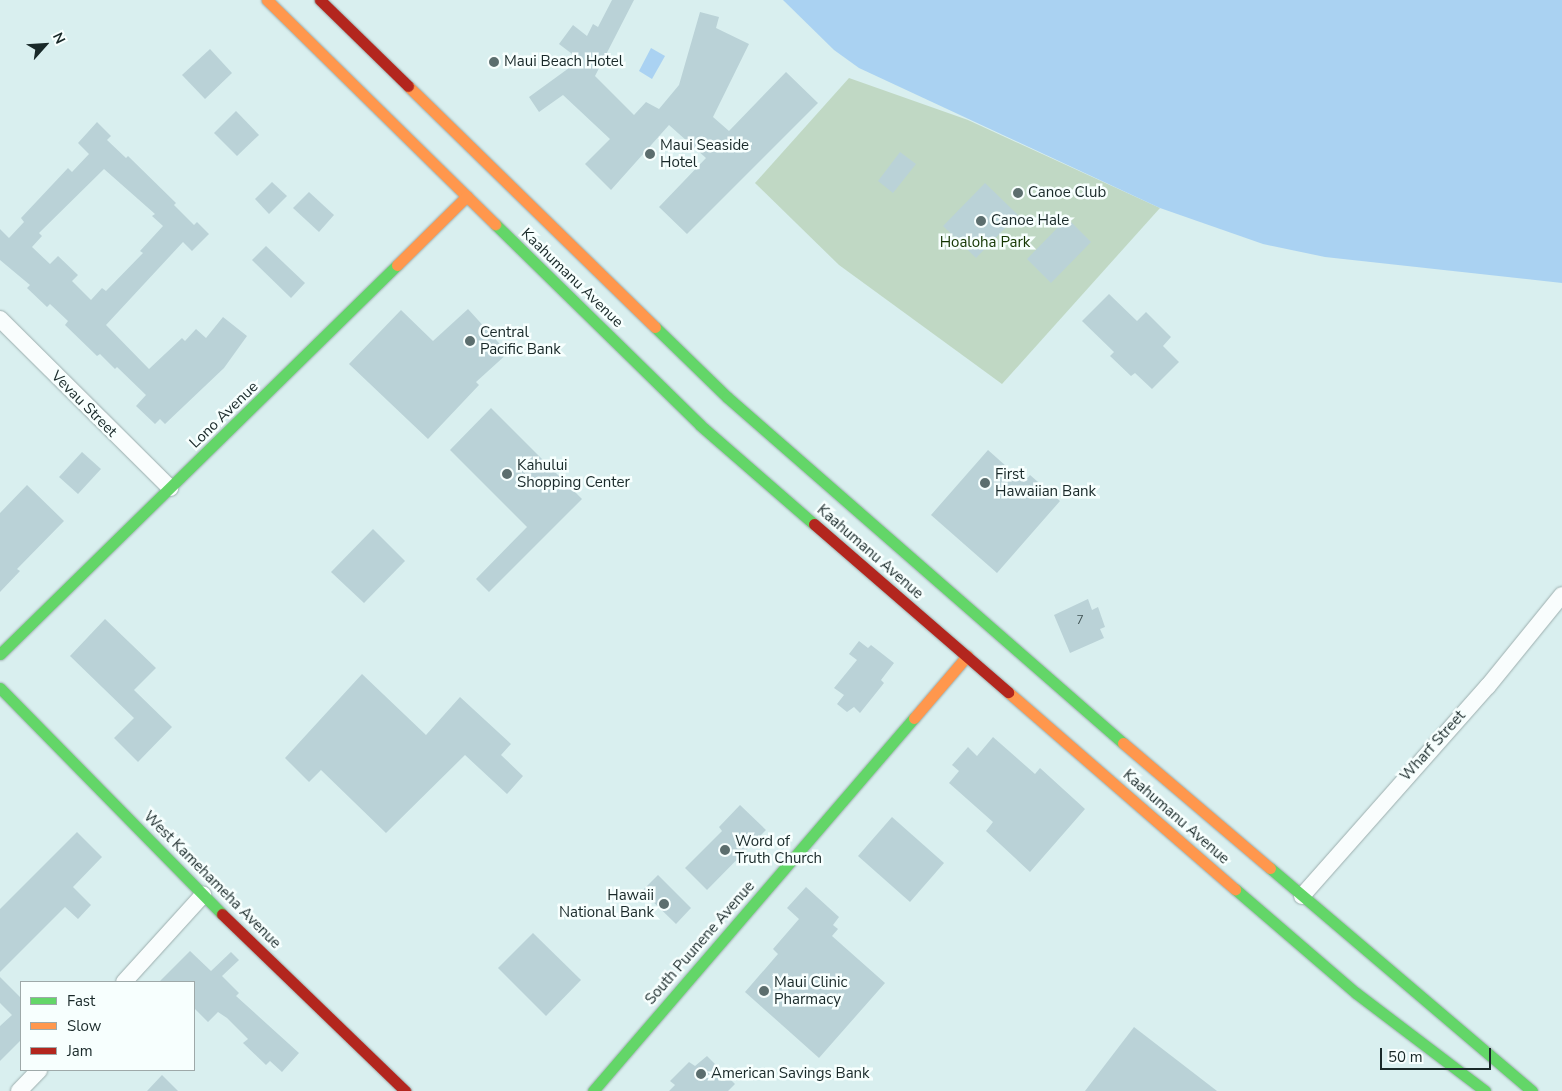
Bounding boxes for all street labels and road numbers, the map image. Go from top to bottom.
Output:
street label: Kaahumanu Avenue [517,225,627,331]
street label: Vevau Street [47,367,121,441]
street label: Lono Avenue [186,378,262,452]
street label: Kaahumanu Avenue [813,501,927,603]
street label: Wharf Street [1397,707,1469,785]
street label: Kaahumanu Avenue [1119,766,1233,868]
street label: West Kamehameha Avenue [140,808,284,952]
street label: South Puunene Avenue [641,878,759,1008]

